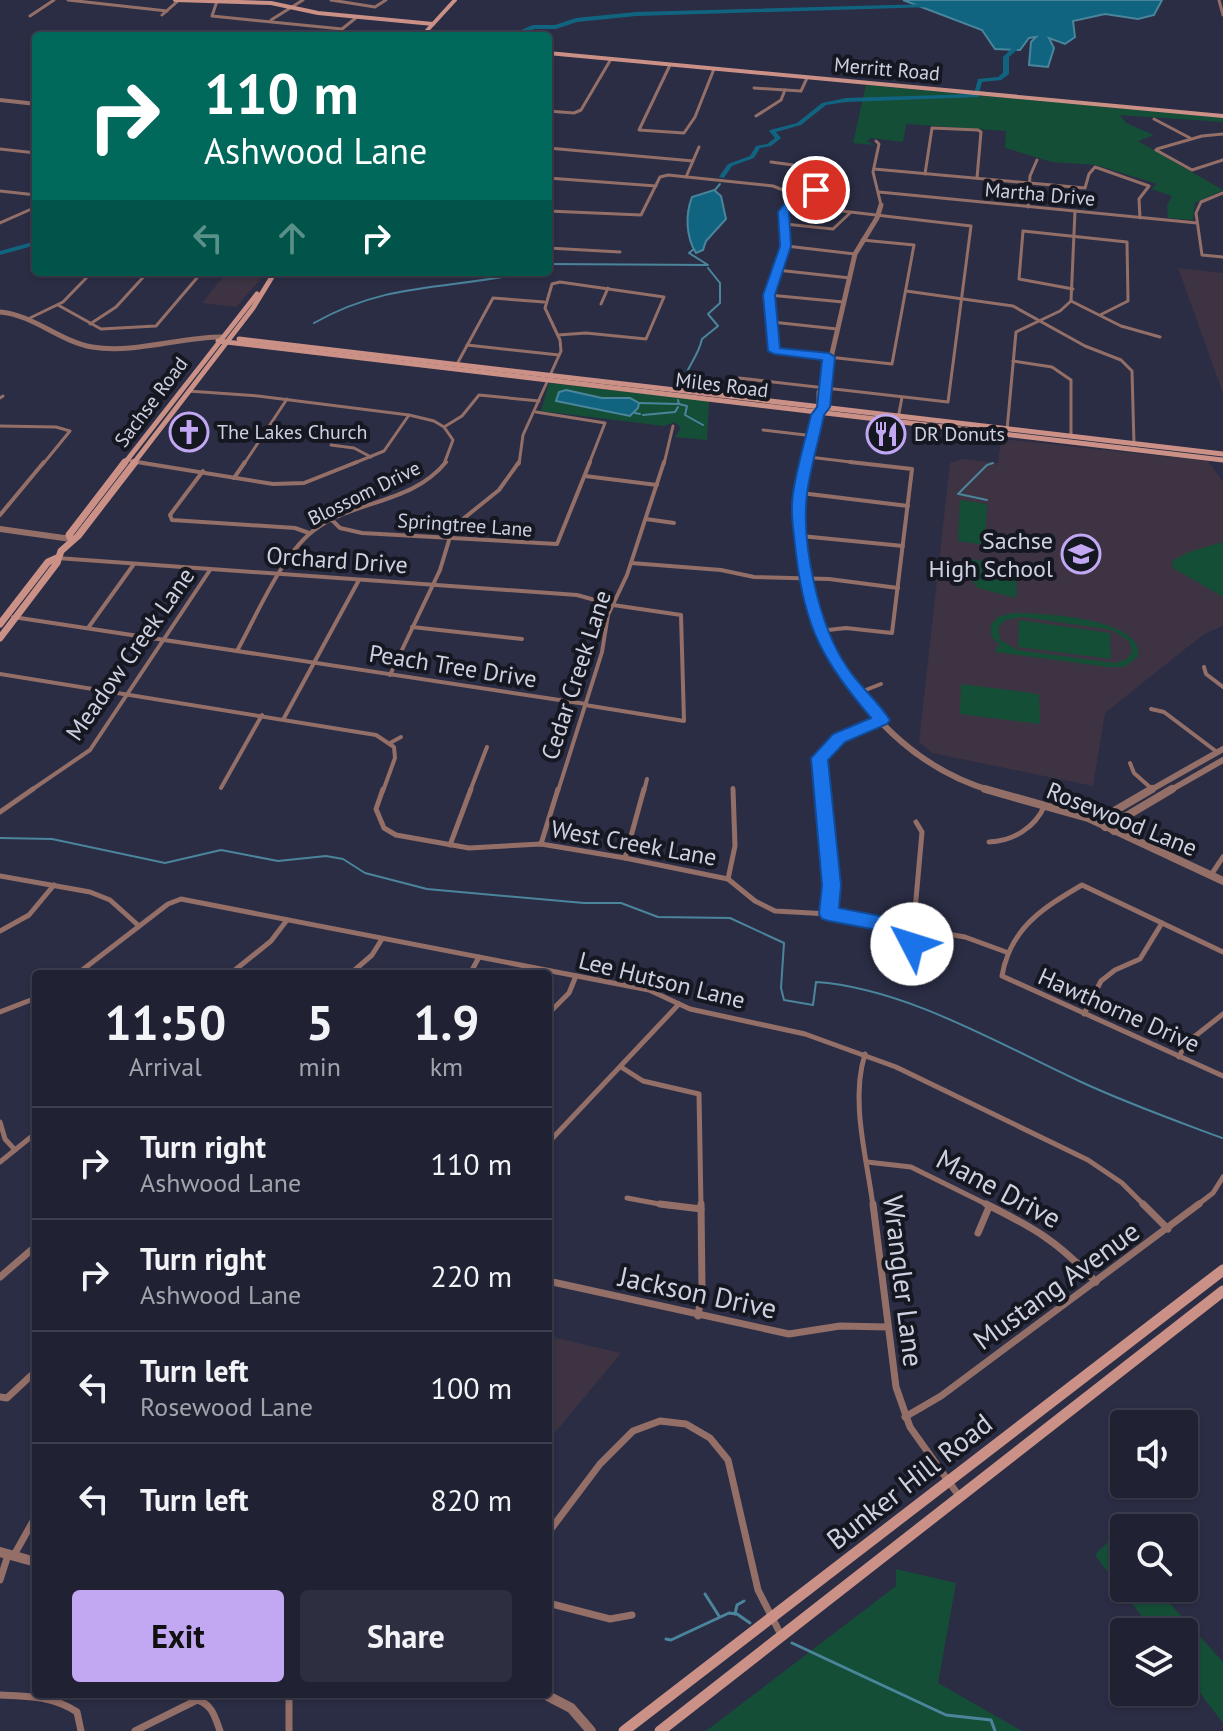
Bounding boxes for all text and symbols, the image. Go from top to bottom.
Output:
street label: Merritt Road [833,51,941,87]
text: 110 m [204,57,359,129]
icon: right [72,64,176,168]
text: Ashwood Lane [204,127,427,174]
pin [782,156,850,224]
icon: arrive [794,168,838,212]
street label: Martha Drive [984,176,1096,212]
icon: left [186,216,230,260]
icon: ahead [270,216,314,260]
icon: right [354,216,398,260]
street label: Sachse Road [108,352,194,452]
street label: Miles Road [674,366,770,404]
church icon: The Lakes Church [168,411,210,453]
restaurant icon: DR Donuts [865,413,907,455]
place label: The Lakes Church [217,419,368,445]
place label: DR Donuts [914,421,1005,447]
street label: Blossom Drive [303,455,425,531]
street label: Springtree Lane [397,507,533,543]
place label: Sachse High School [929,525,1053,584]
school or university icon: Sachse High School [1060,533,1102,575]
street label: Orchard Drive [265,540,409,580]
street label: Meadow Creek Lane [59,562,201,746]
street label: Cedar Creek Lane [534,586,618,764]
street label: Peach Tree Drive [367,637,539,695]
street label: Rosewood Lane [1042,775,1202,863]
street label: West Creek Lane [549,813,719,873]
position arrow [870,902,954,986]
street label: Lee Hutson Lane [576,944,748,1016]
street label: Hawthorne Drive [1033,961,1205,1059]
text: 11:50 [104,991,226,1053]
text: 5 [306,991,333,1053]
text: 1.9 [413,991,480,1053]
text: Arrival [129,1050,202,1083]
text: min [299,1050,341,1083]
text: km [430,1050,463,1083]
text: Turn right [140,1127,266,1166]
street label: Mane Drive [930,1140,1068,1236]
icon: right [72,1141,116,1185]
text: 110 m [431,1144,512,1183]
text: Ashwood Lane [140,1166,301,1199]
street label: Wrangler Lane [875,1193,933,1369]
street label: Mustang Avenue [966,1212,1146,1358]
text: Turn right [140,1239,266,1278]
icon: right [72,1253,116,1297]
text: 220 m [431,1256,512,1295]
street label: Jackson Drive [615,1257,780,1327]
text: Ashwood Lane [140,1278,301,1311]
text: Turn left [140,1351,248,1390]
icon: left [72,1365,116,1409]
text: 100 m [431,1368,512,1407]
text: Rosewood Lane [140,1390,313,1423]
street label: Bunker Hill Road [819,1405,999,1557]
map controls [1110,1410,1198,1706]
button: sound [1110,1410,1198,1498]
icon: left [72,1477,116,1521]
text: Turn left [140,1480,248,1519]
text: 820 m [431,1480,512,1519]
button: search [1110,1514,1198,1602]
button: Exit [72,1590,284,1682]
button: Share [300,1590,512,1682]
button: layers [1110,1618,1198,1706]

